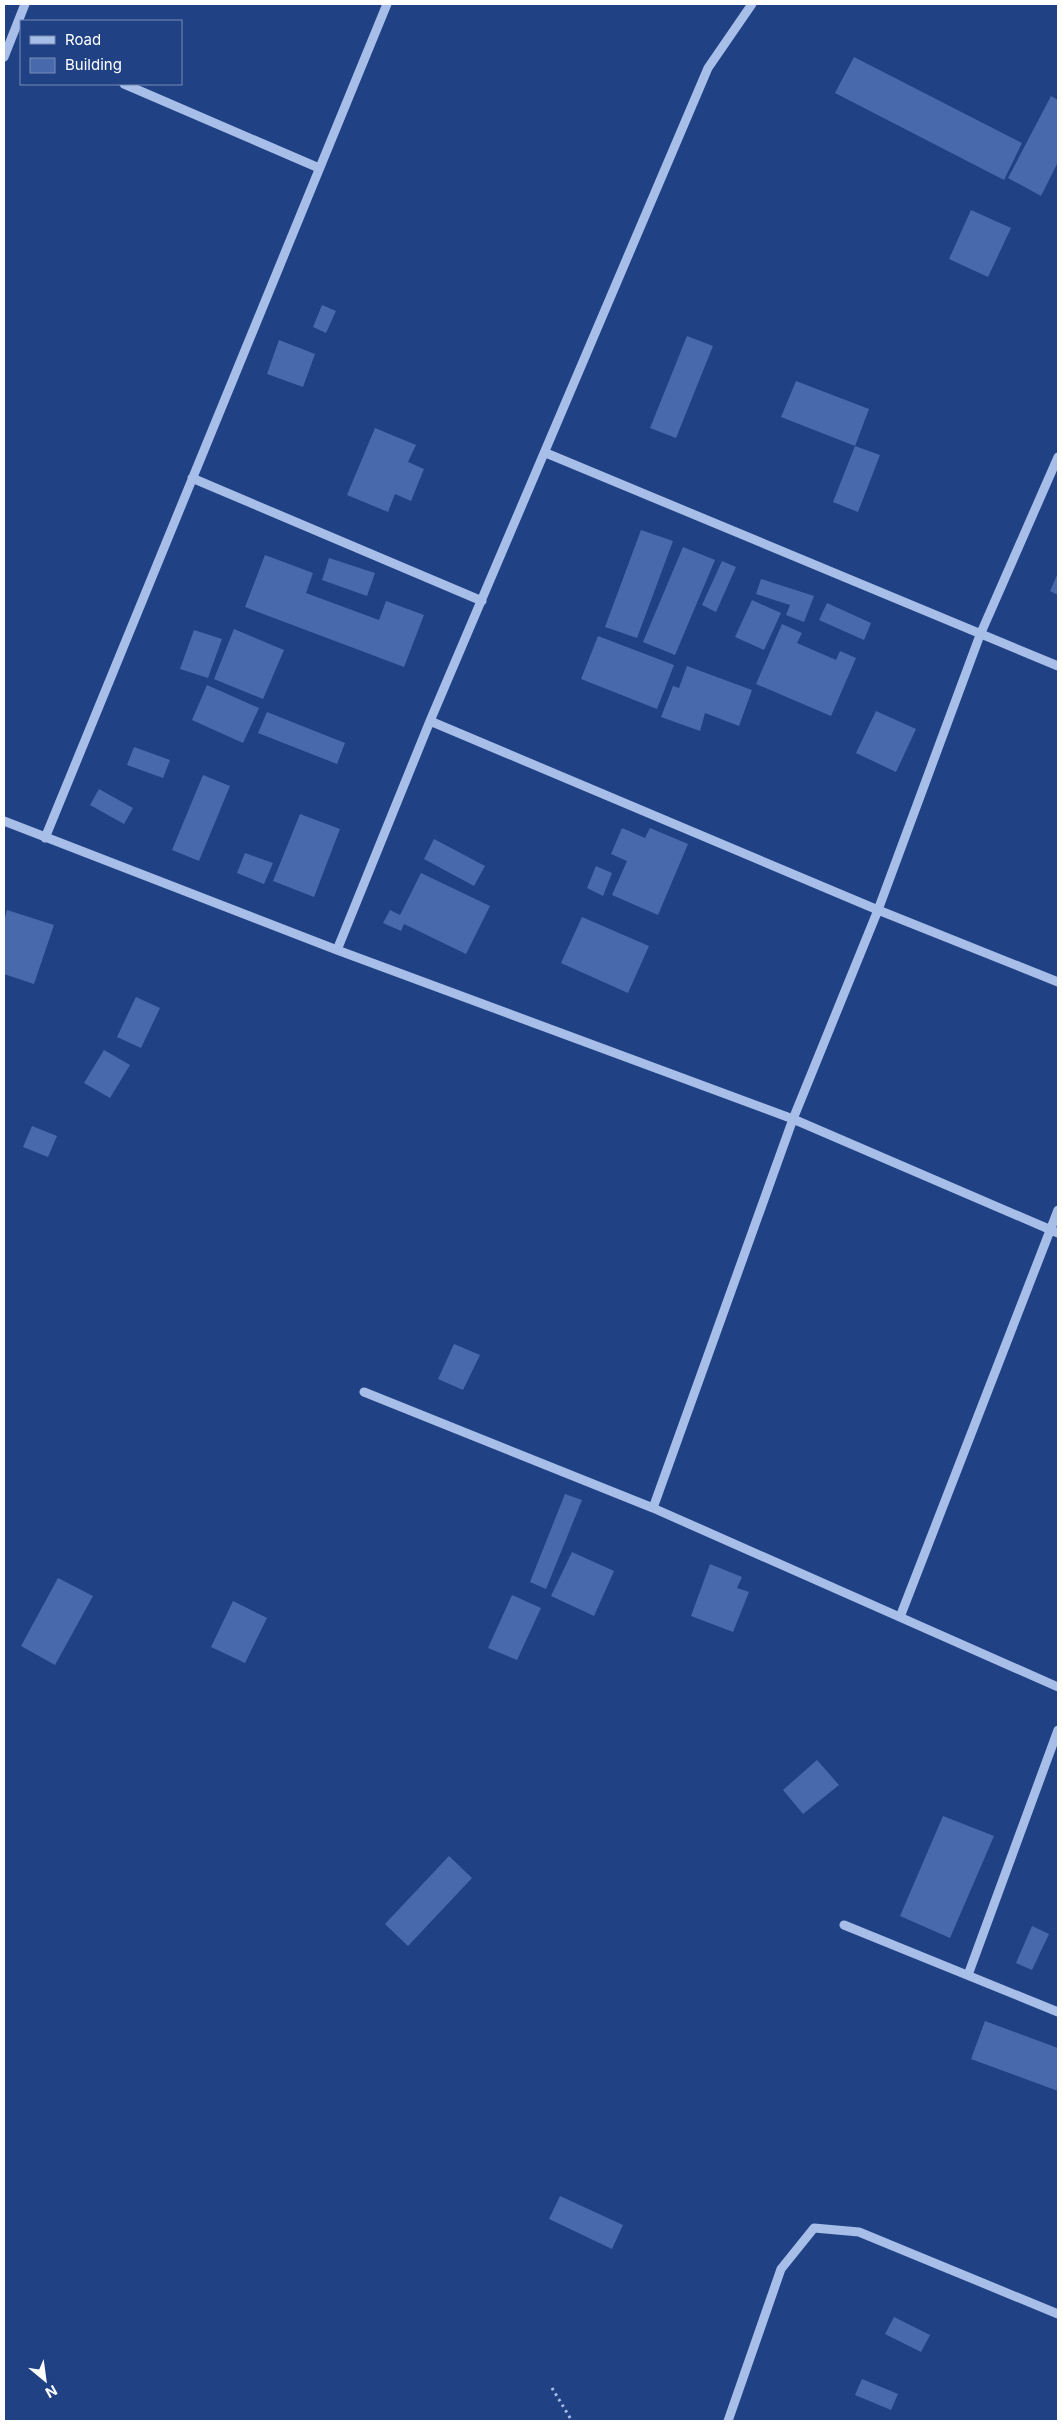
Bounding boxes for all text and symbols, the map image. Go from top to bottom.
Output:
legend [20,20,182,85]
text: Road [65,30,101,49]
text: Building [65,55,122,74]
north arrow [20,2355,70,2405]
text: N [43,2382,60,2402]

